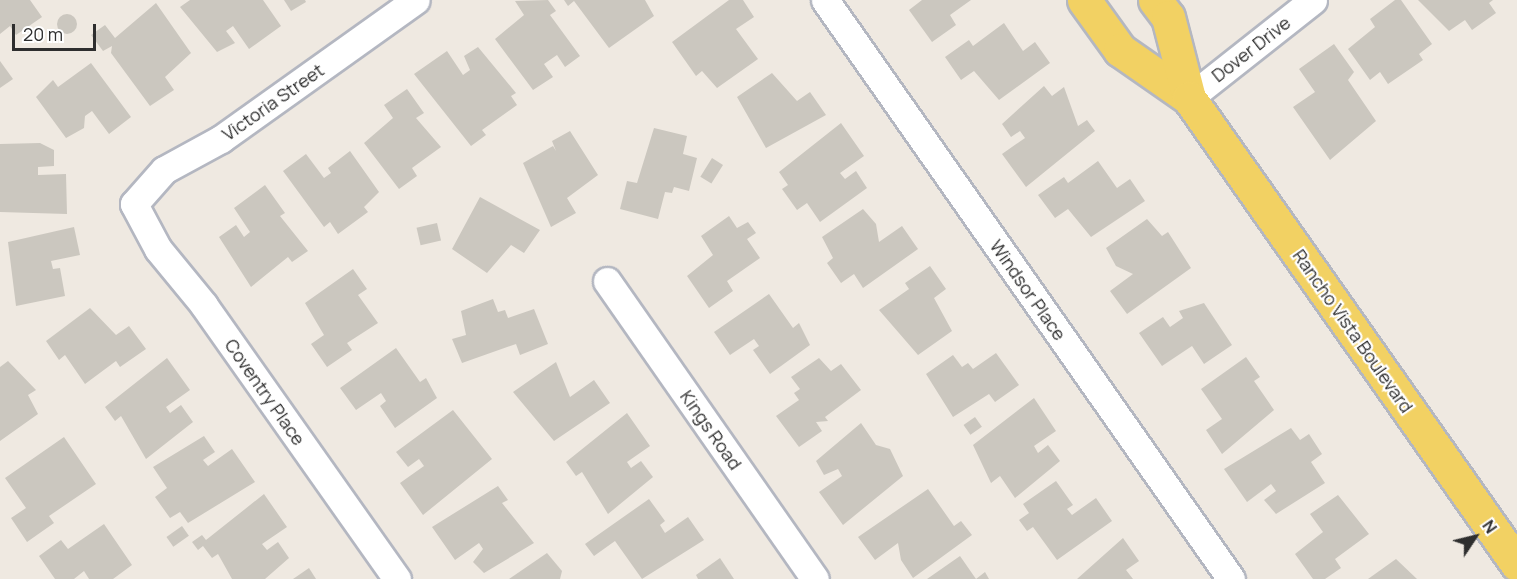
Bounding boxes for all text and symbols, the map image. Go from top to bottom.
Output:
scale bar [15,12,99,50]
street label: Dover Drive [1207,12,1295,86]
text: 20 m [23,22,63,46]
street label: Victoria Street [218,59,328,145]
street label: Windsor Place [985,236,1071,344]
street label: Rancho Vista Boulevard [1288,245,1418,417]
street label: Coventry Place [220,335,310,449]
street label: Kings Road [676,386,746,474]
north arrow [1445,507,1505,567]
text: N [1477,516,1502,538]

